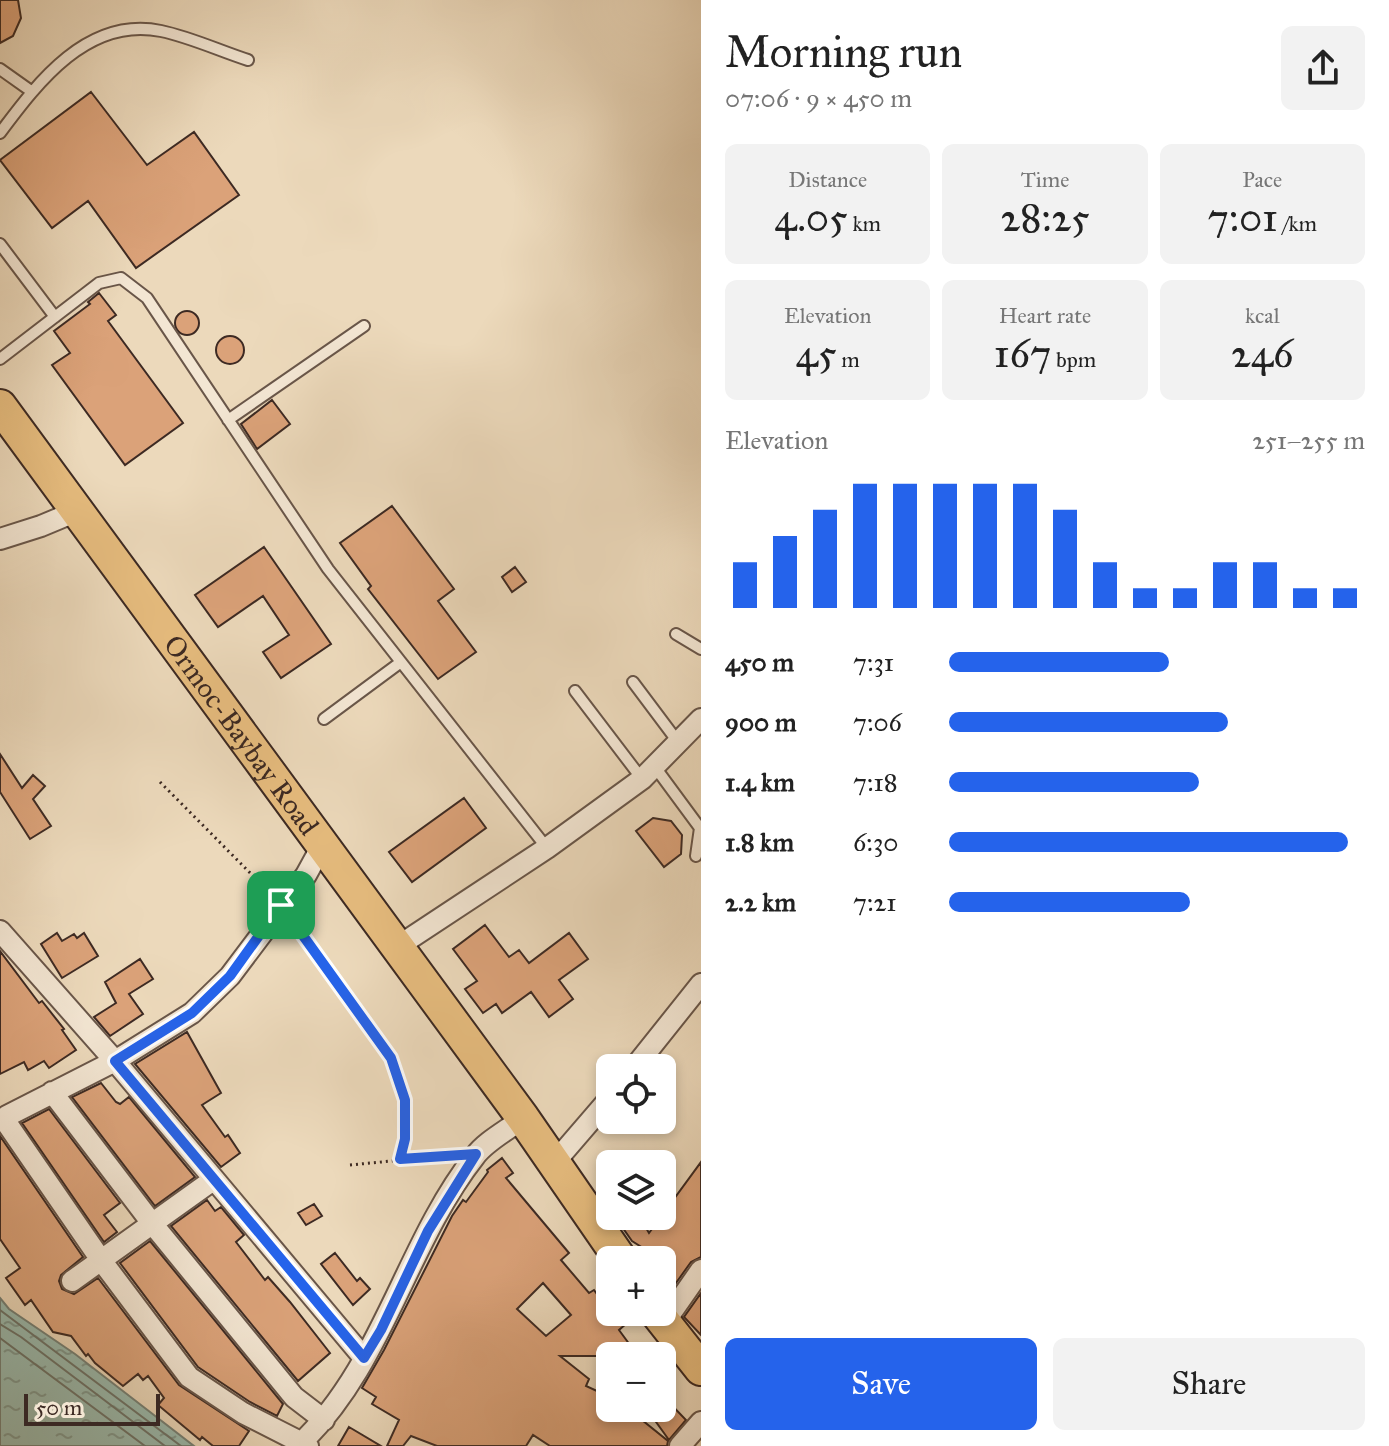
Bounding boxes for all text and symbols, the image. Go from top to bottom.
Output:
text: Morning run [725,25,962,79]
button: share [1281,26,1365,110]
text: 07:06 · 9 × 450 m [725,82,912,114]
text: Distance [788,166,867,193]
text: Time [1021,166,1069,193]
text: Pace [1242,166,1282,193]
text: 4.05 [774,193,848,242]
text: 28:25 [1000,193,1090,242]
text: 7:01 [1208,193,1278,242]
text: km [848,210,881,237]
text: /km [1278,210,1317,237]
text: Elevation [784,302,871,329]
text: Heart rate [999,302,1091,329]
text: kcal [1245,302,1280,329]
text: 45 [796,329,836,378]
text: 167 [994,329,1051,378]
text: 246 [1231,329,1294,378]
text: m [836,346,860,373]
text: bpm [1051,346,1096,373]
text: Elevation [725,424,828,456]
text: 251–255 m [1252,424,1365,456]
street label: Ormoc-Baybay Road [156,628,326,842]
text: 450 m [725,646,794,678]
text: 7:31 [853,646,894,678]
text: 900 m [725,706,797,738]
text: 7:06 [853,706,902,738]
text: 1.4 km [725,766,795,798]
text: 7:18 [853,766,898,798]
text: 1.8 km [725,826,794,858]
text: 6:30 [853,826,898,858]
pin [247,871,315,939]
icon: arrive [259,883,303,927]
text: 2.2 km [725,886,796,918]
text: 7:21 [853,886,897,918]
map controls [596,1054,676,1422]
button: locate [596,1054,676,1134]
button: layers [596,1150,676,1230]
button: + [596,1246,676,1326]
button: Save [725,1338,1037,1430]
button: Share [1053,1338,1365,1430]
button: − [596,1342,676,1422]
scale bar [24,1390,160,1426]
text: 50 m [36,1394,82,1421]

